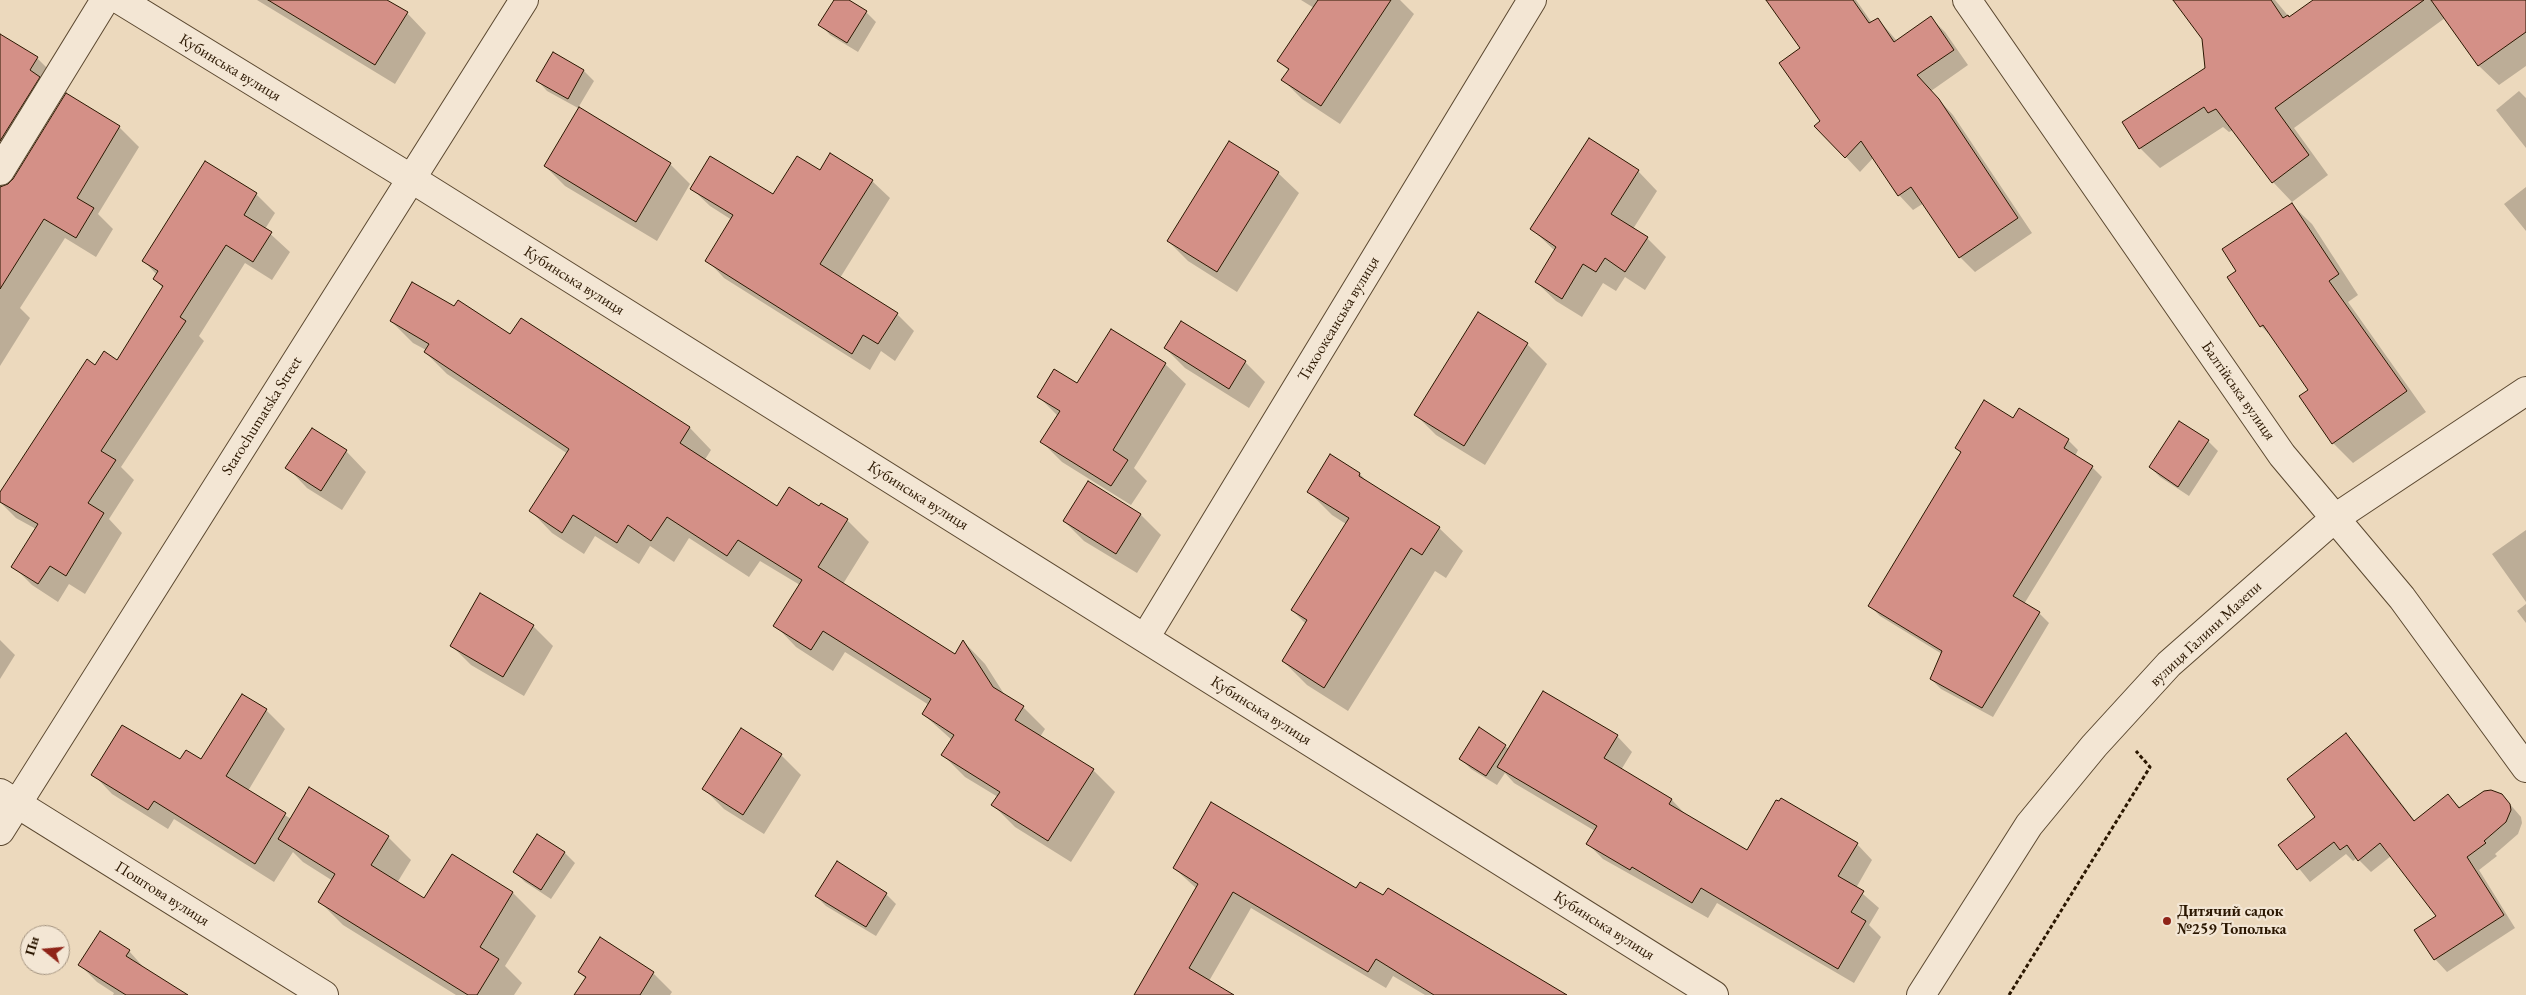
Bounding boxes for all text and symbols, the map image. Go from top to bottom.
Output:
street label: Кубинська вулиця [176,30,284,106]
street label: Кубинська вулиця [520,242,628,320]
street label: Тихоокеанська вулиця [1294,253,1384,385]
street label: Балтійська вулиця [2197,338,2279,444]
street label: Starochumatska Street [218,353,306,479]
street label: Кубинська вулиця [864,457,972,535]
street label: вулиця Галини Мазепи [2146,577,2266,691]
street label: Кубинська вулиця [1207,672,1315,750]
street label: Поштова вулиця [111,857,213,931]
street label: Кубинська вулиця [1550,887,1658,965]
place label: Дитячий садок №259 Тополька [2177,902,2287,940]
marker: Дитячий садок №259 Тополька [2161,915,2173,927]
north arrow [20,925,70,975]
text: Пн [20,934,43,958]

